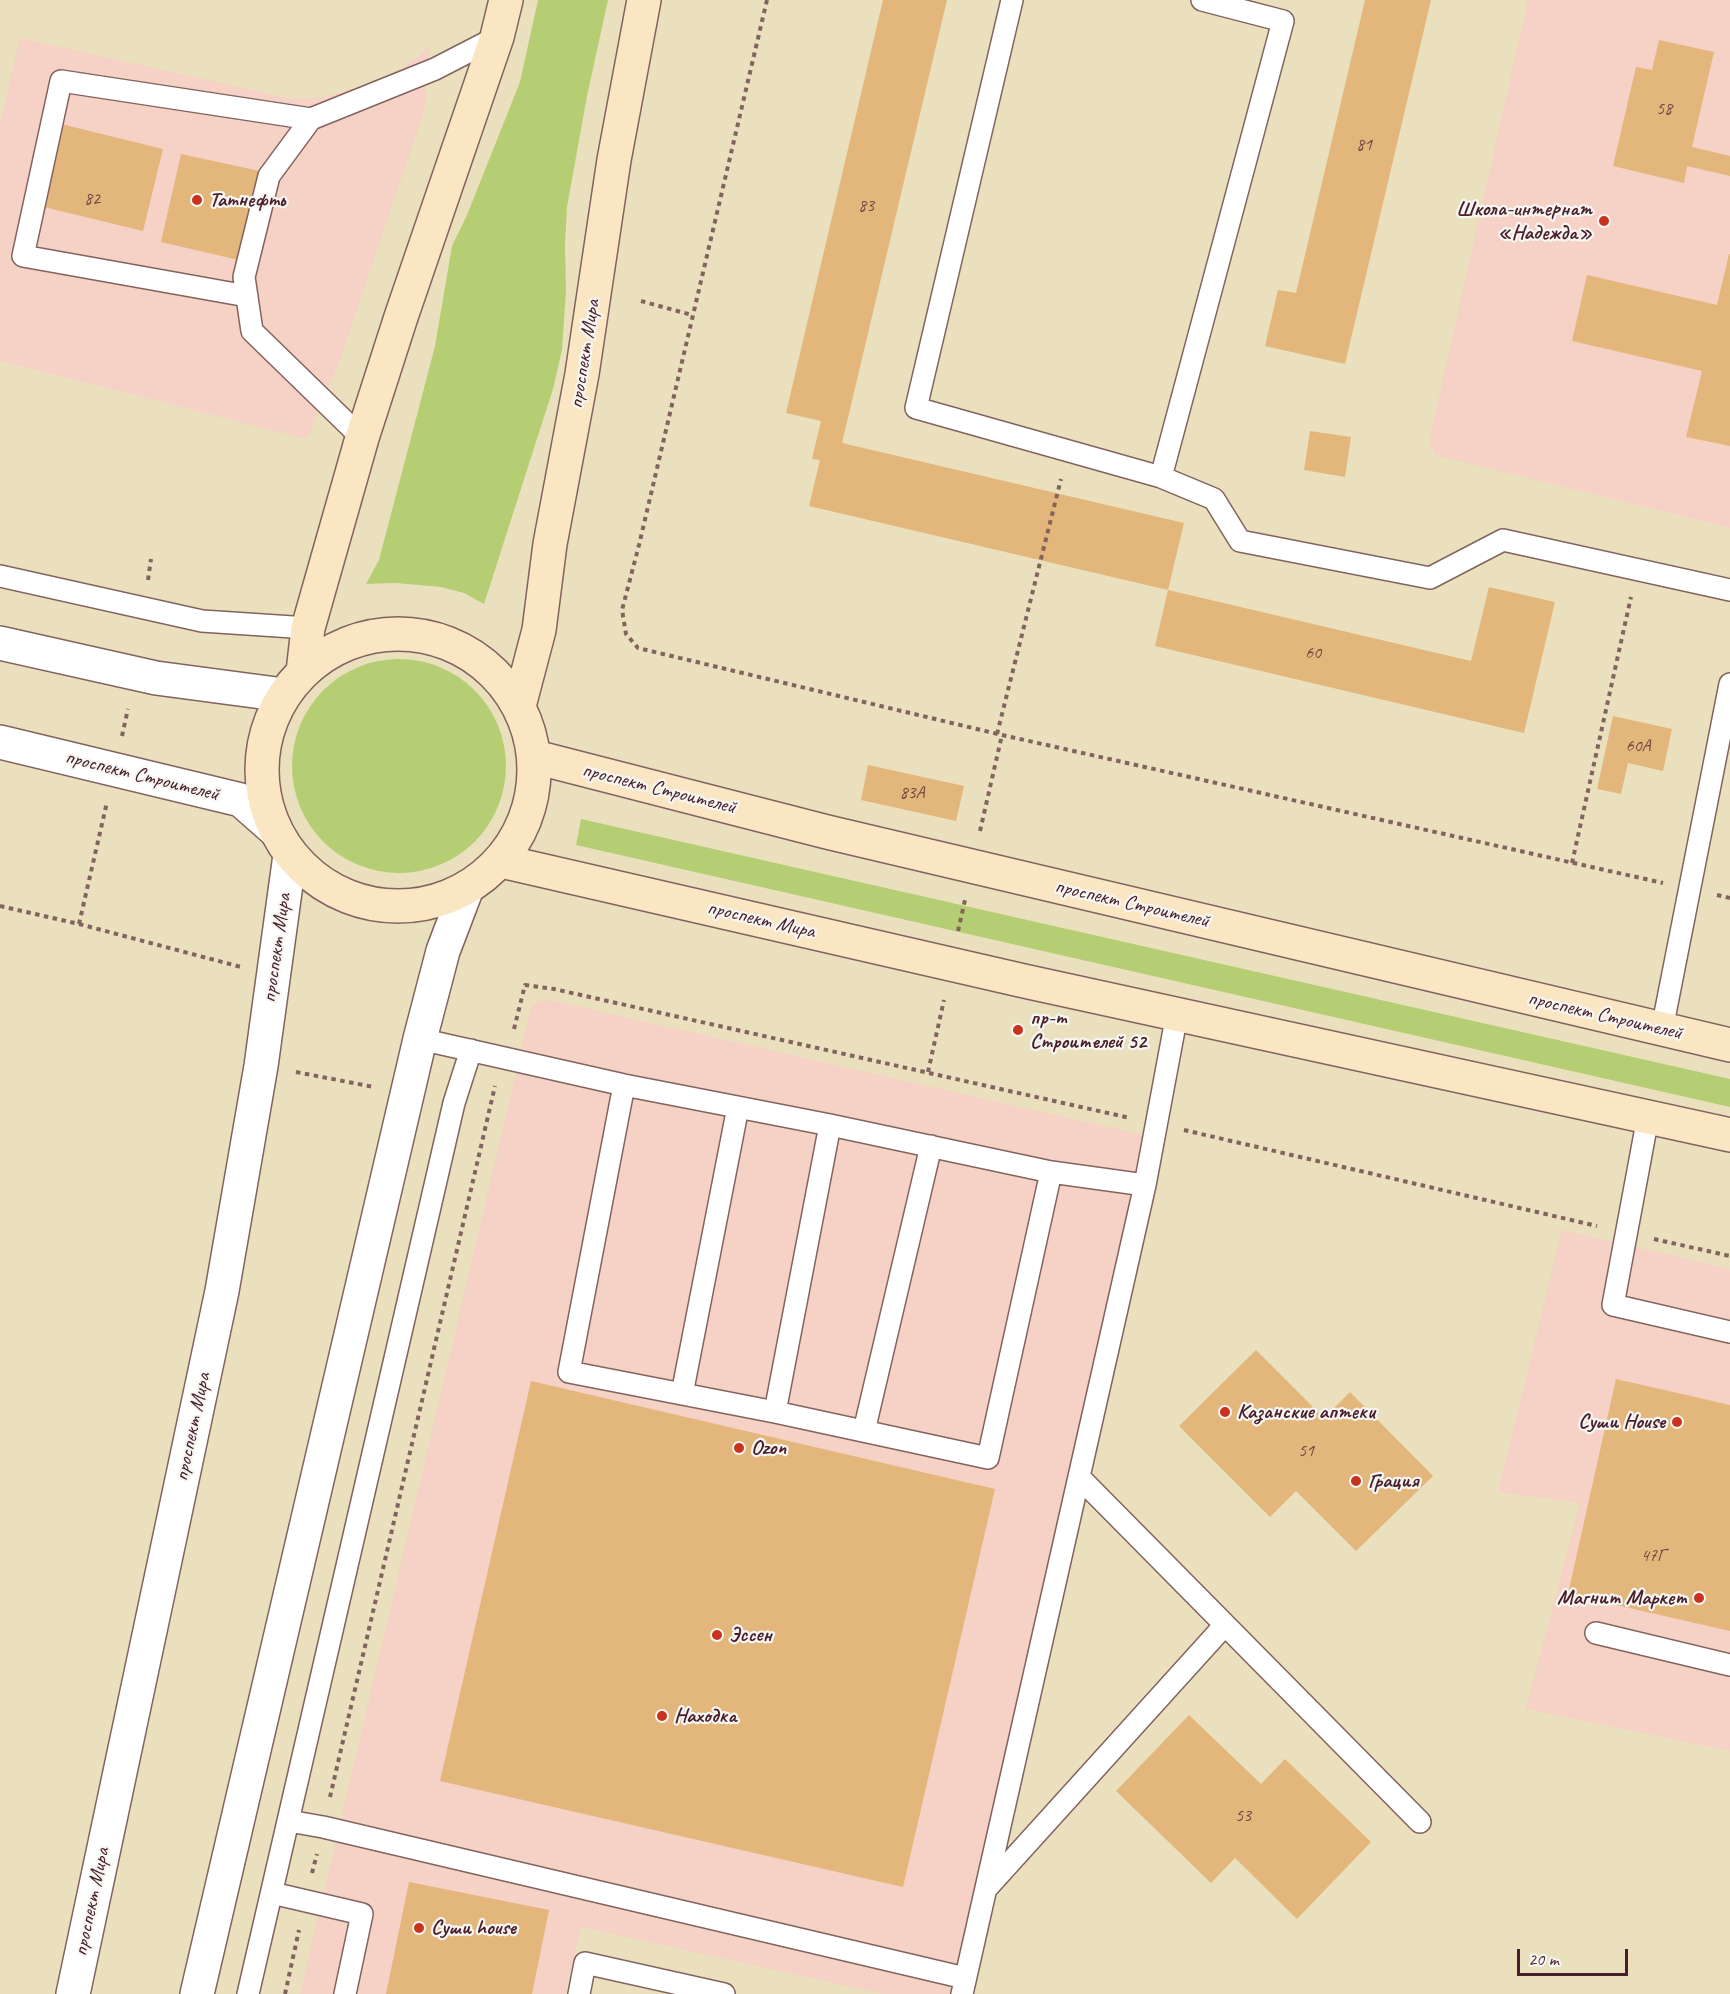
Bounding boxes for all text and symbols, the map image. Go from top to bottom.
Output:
house number: 58 [1656,98,1672,120]
house number: 81 [1356,134,1372,156]
place label: Татнефть [209,187,285,213]
house number: 82 [84,188,100,210]
marker: Татнефть [190,193,204,207]
house number: 83 [858,195,874,217]
place label: Школа-интернат «Надежда» [1456,196,1592,246]
marker: Школа-интернат «Надежда» [1597,214,1611,228]
street label: проспект Мира [564,298,606,410]
house number: 60 [1305,642,1321,664]
house number: 60А [1625,735,1651,757]
street label: проспект Строителей [62,745,222,807]
street label: проспект Строителей [579,758,739,820]
house number: 83А [899,782,925,804]
street label: проспект Строителей [1052,874,1212,934]
street label: проспект Мира [257,892,297,1004]
street label: проспект Мира [705,895,817,945]
street label: проспект Строителей [1525,986,1685,1046]
place label: пр-т Строителей 52 [1030,1005,1146,1055]
marker: пр-т Строителей 52 [1011,1023,1025,1037]
street label: проспект Мира [169,1371,217,1483]
place label: Казанские аптеки [1237,1399,1375,1425]
marker: Казанские аптеки [1218,1405,1232,1419]
place label: Суши House [1578,1409,1665,1435]
marker: Суши House [1670,1415,1684,1429]
place label: Ozon [751,1435,786,1461]
house number: 51 [1298,1440,1314,1462]
marker: Ozon [732,1441,746,1455]
place label: Грация [1368,1468,1419,1494]
marker: Грация [1349,1474,1363,1488]
house number: 47Г [1641,1545,1665,1567]
place label: Магнит Маркет [1557,1585,1687,1611]
marker: Магнит Маркет [1692,1591,1706,1605]
place label: Эссен [729,1622,772,1648]
marker: Эссен [710,1628,724,1642]
place label: Находка [674,1703,736,1729]
marker: Находка [655,1709,669,1723]
house number: 53 [1235,1805,1251,1827]
street label: проспект Мира [68,1846,116,1958]
place label: Суши house [431,1915,516,1941]
marker: Суши house [412,1921,426,1935]
scale bar [1520,1937,1631,1975]
text: 20 m [1528,1948,1559,1970]

